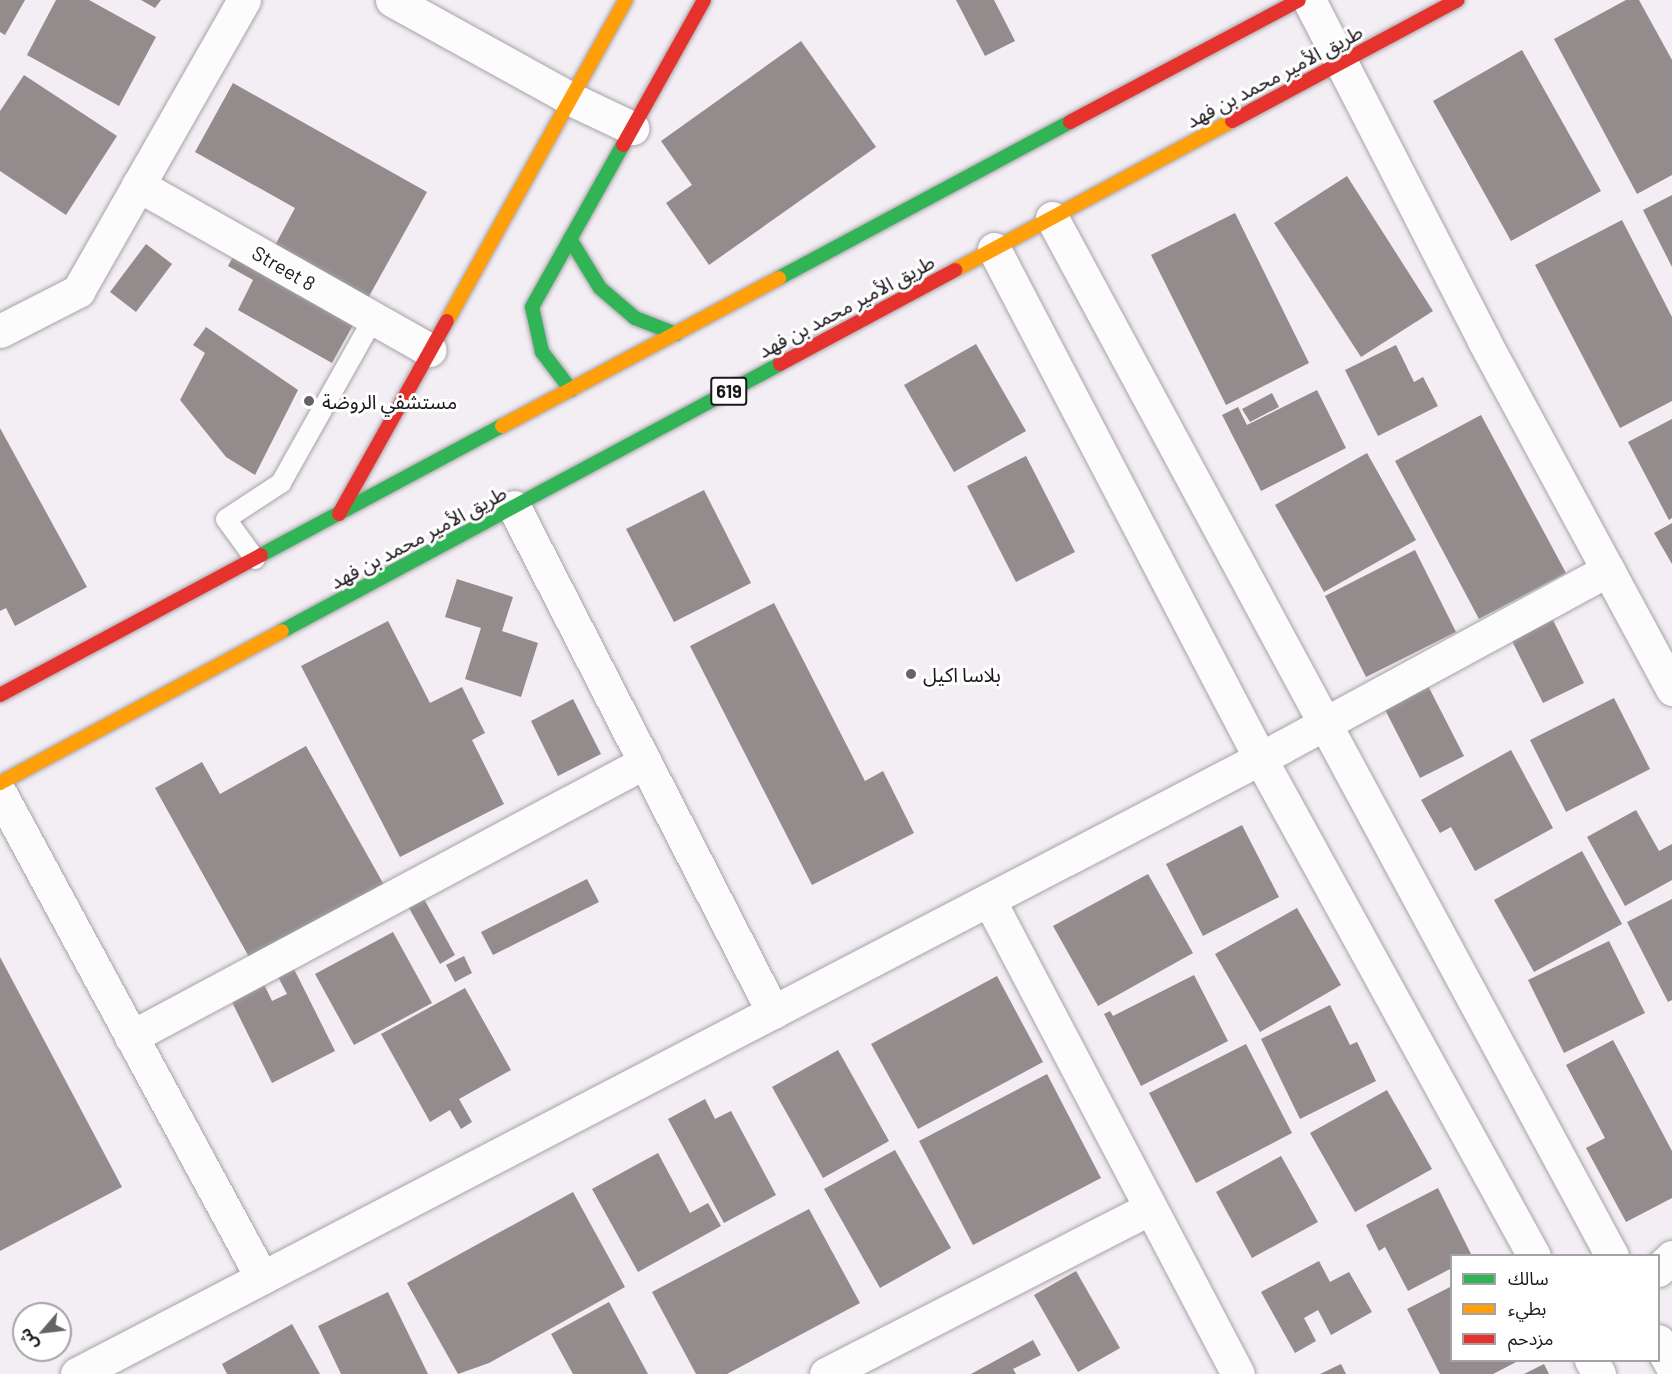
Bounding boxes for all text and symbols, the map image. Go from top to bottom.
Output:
street label: طريق الأمير محمد بن فهد [1182,19,1366,133]
street label: Street 8 [248,240,320,296]
street label: طريق الأمير محمد بن فهد [754,249,938,363]
road number: 619 [710,376,748,406]
place label: مستشفي الروضة [322,389,457,413]
marker: مستشفي الروضة [300,392,318,410]
street label: طريق الأمير محمد بن فهد [326,480,510,594]
place label: بلاسا اكيل [923,662,1001,686]
marker: بلاسا اكيل [904,667,918,681]
legend [1450,1254,1660,1362]
text: سالك [1508,1267,1549,1289]
text: بطيء [1508,1297,1546,1319]
north arrow [12,1302,72,1362]
text: ش [14,1326,41,1354]
text: مزدحم [1508,1327,1553,1349]

